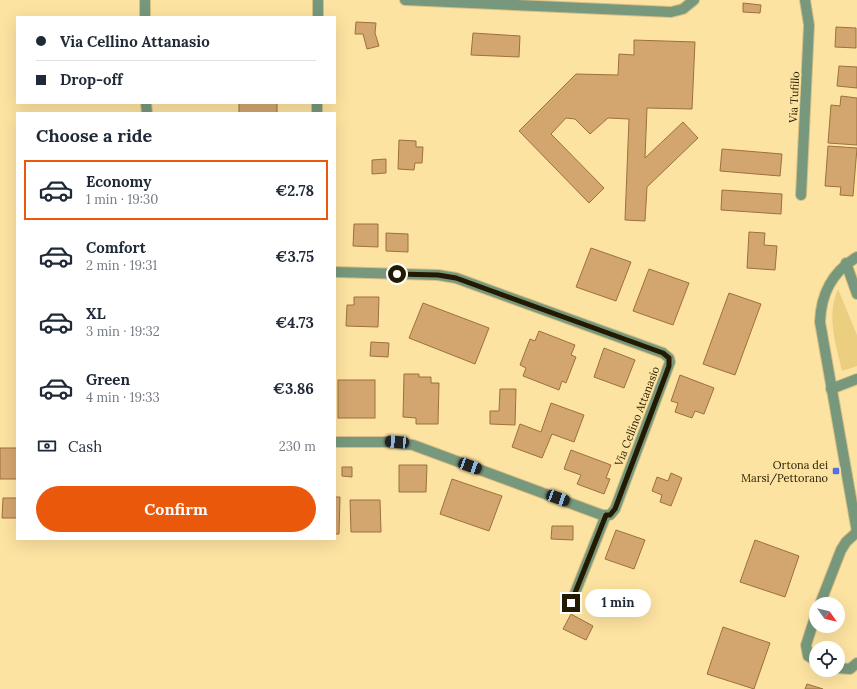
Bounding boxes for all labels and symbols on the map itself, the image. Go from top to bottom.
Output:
street label: Via Tufillo [786,71,802,124]
route start [388,265,406,283]
street label: Via Cellino Attanasio [611,364,662,469]
car [385,435,409,449]
car [457,456,483,476]
place label: Ortona dei Marsi/Pettorano [741,458,828,486]
marker: Ortona dei Marsi/Pettorano [831,466,841,476]
car [545,488,571,508]
callout: 1 min [585,589,651,617]
route end [562,594,580,612]
north arrow [809,597,845,633]

